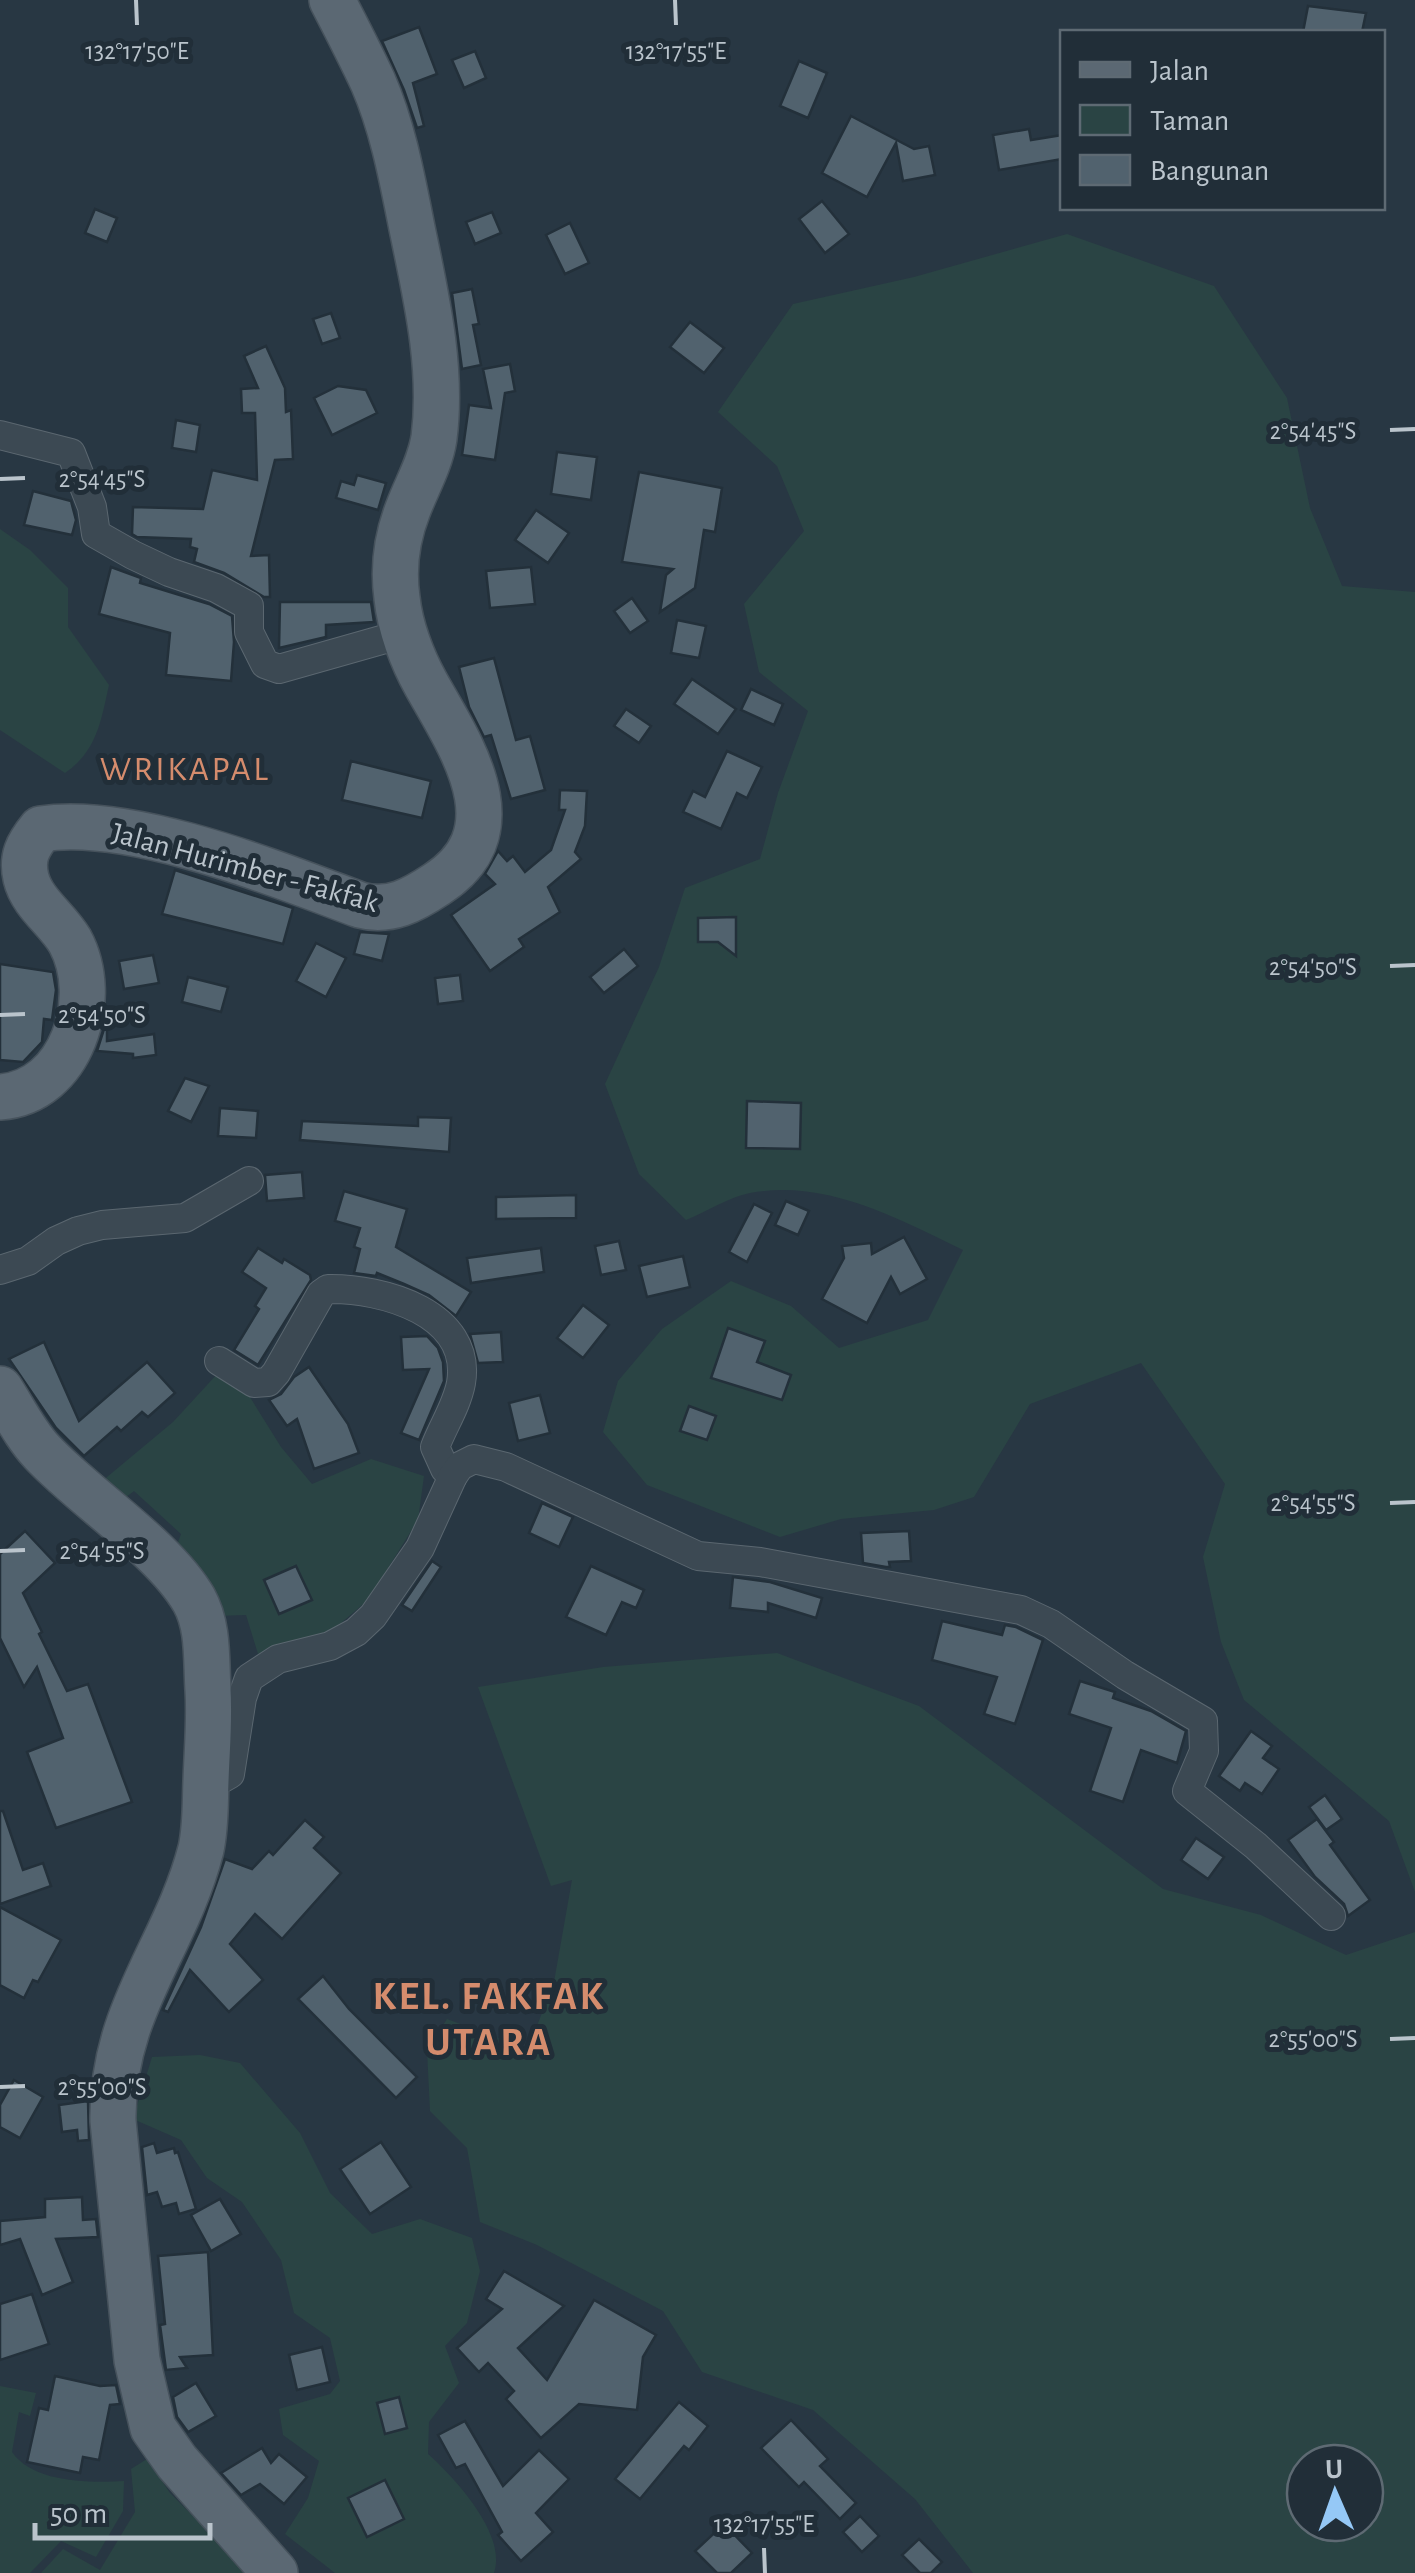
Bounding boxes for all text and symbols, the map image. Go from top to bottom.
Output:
legend [1060,30,1385,210]
text: 132°17'50"E [85,39,189,64]
text: 132°17'55"E [626,39,726,64]
text: Jalan [1150,56,1209,86]
text: Taman [1150,106,1229,136]
text: Bangunan [1150,156,1269,186]
text: 2°54'45"S [1270,419,1356,444]
text: 2°54'45"S [59,467,145,492]
district label: WRIKAPAL [100,752,270,787]
street label: Jalan Hurimber - Fakfak [109,818,382,918]
text: 2°54'50"S [1269,955,1357,980]
text: 2°54'50"S [58,1003,146,1028]
text: 2°54'55"S [1270,1491,1356,1516]
text: 2°54'55"S [59,1539,145,1564]
district label: KEL. FAKFAK UTARA [373,1977,605,2063]
text: 2°55'00"S [1269,2027,1357,2052]
text: 2°55'00"S [58,2075,146,2100]
north arrow [1285,2443,1385,2543]
text: U [1325,2456,1344,2484]
scale bar [35,2478,210,2540]
text: 50 m [50,2499,107,2529]
text: 132°17'55"E [714,2512,814,2537]

